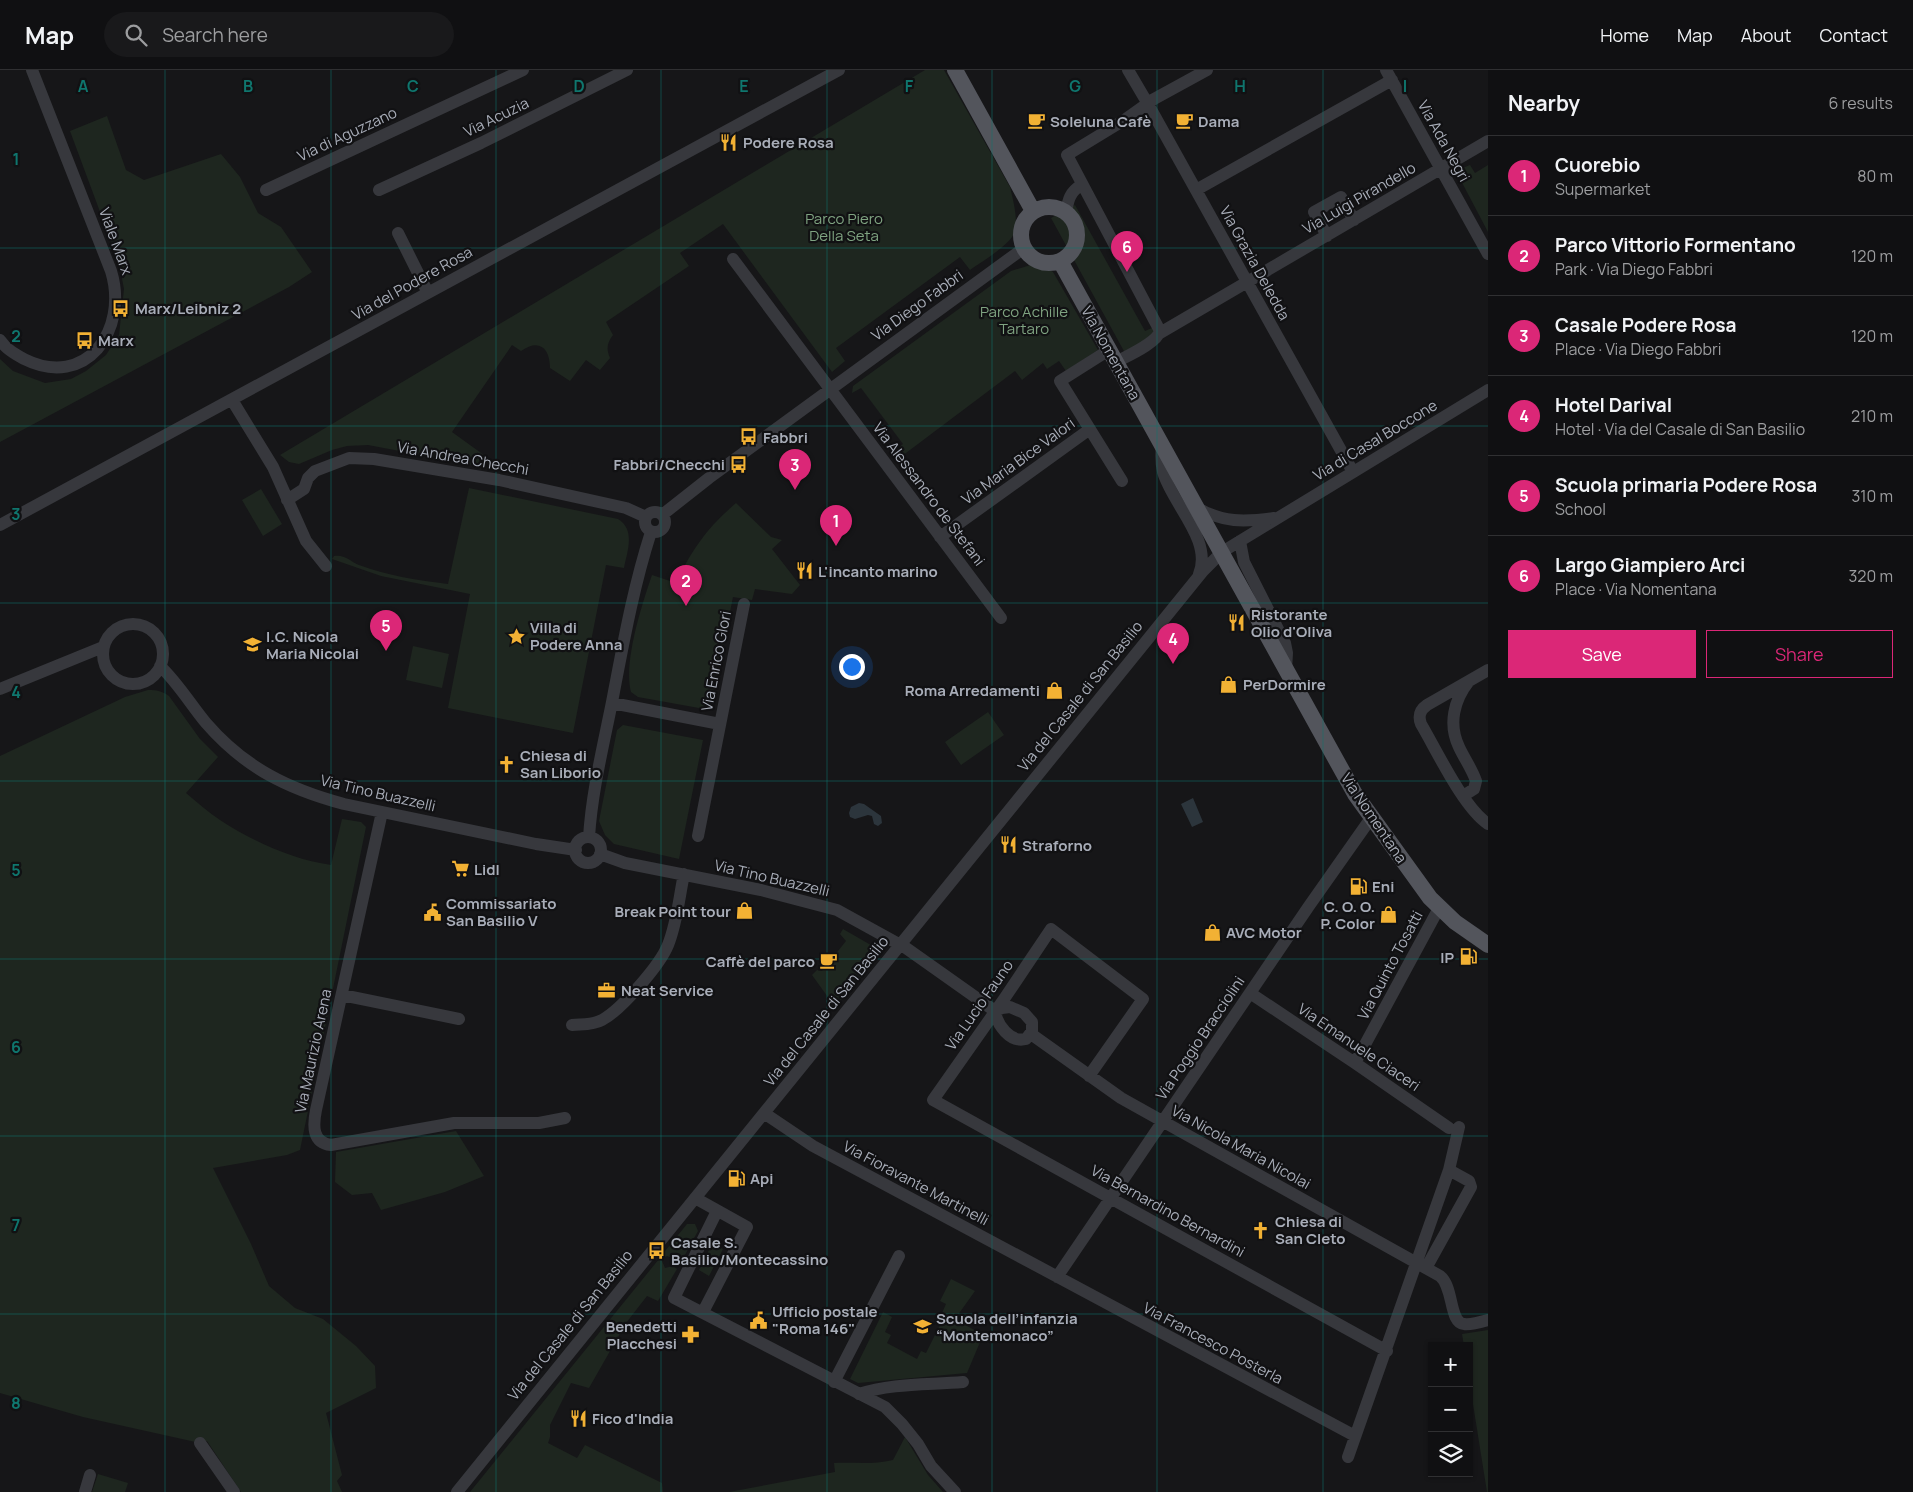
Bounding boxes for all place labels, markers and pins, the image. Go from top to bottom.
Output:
cafe icon: Soleluna Cafè [1026,111,1046,131]
place label: Soleluna Cafè [1050,111,1151,132]
cafe icon: Dama [1174,111,1194,131]
place label: Dama [1198,111,1239,132]
restaurant icon: Podere Rosa [719,132,739,152]
place label: Podere Rosa [743,132,834,153]
pin: 6 [1111,231,1143,272]
bus stop icon: Marx/Leibniz 2 [111,298,131,318]
place label: Marx/Leibniz 2 [135,298,241,319]
bus stop icon: Marx [74,330,94,350]
place label: Marx [98,330,134,351]
bus stop icon: Fabbri [739,427,759,447]
place label: Fabbri [763,427,808,448]
pin: 3 [779,449,811,490]
place label: Fabbri/Checchi [614,454,725,475]
bus stop icon: Fabbri/Checchi [729,454,749,474]
pin: 1 [820,505,852,546]
restaurant icon: L'incanto marino [794,561,814,581]
place label: L'incanto marino [818,561,938,582]
pin: 2 [670,565,702,606]
place label: Ristorante Olio d'Oliva [1251,604,1332,642]
pin: 5 [370,610,402,651]
restaurant icon: Ristorante Olio d'Oliva [1227,613,1247,633]
place label: Villa di Podere Anna [530,617,622,655]
pin: 4 [1157,623,1189,664]
place label: I.C. Nicola Maria Nicolai [266,626,359,664]
place icon: Villa di Podere Anna [506,626,526,646]
school or university icon: I.C. Nicola Maria Nicolai [242,635,262,655]
shop icon: PerDormire [1219,674,1239,694]
place label: PerDormire [1243,674,1326,695]
place label: Roma Arredamenti [905,680,1040,701]
shop icon: Roma Arredamenti [1044,680,1064,700]
place label: Chiesa di San Liborio [520,745,601,783]
church icon: Chiesa di San Liborio [496,754,516,774]
restaurant icon: Straforno [998,835,1018,855]
place label: Straforno [1022,835,1092,856]
supermarket icon: Lidl [450,859,470,879]
place label: Lidl [474,859,500,880]
fuel station icon: Eni [1348,876,1368,896]
place label: Eni [1372,876,1394,897]
place label: Commissariato San Basilio V [446,893,557,931]
place label: C. O. O. P. Color [1320,896,1375,934]
place label: Break Point tour [615,901,731,922]
shop icon: Break Point tour [735,901,755,921]
public building icon: Commissariato San Basilio V [422,902,442,922]
shop icon: C. O. O. P. Color [1379,905,1399,925]
shop icon: AVC Motor [1202,922,1222,942]
place label: AVC Motor [1226,922,1302,943]
place label: IP [1440,947,1454,968]
fuel station icon: IP [1458,947,1478,967]
place label: Caffè del parco [706,951,815,972]
cafe icon: Caffè del parco [819,951,839,971]
office icon: Neat Service [597,980,617,1000]
place label: Neat Service [621,980,714,1001]
fuel station icon: Api [726,1168,746,1188]
place label: Api [750,1168,774,1189]
place label: Chiesa di San Cleto [1275,1211,1346,1249]
church icon: Chiesa di San Cleto [1251,1220,1271,1240]
place label: Casale S. Basilio/Montecassino [671,1232,828,1270]
bus stop icon: Casale S. Basilio/Montecassino [647,1241,667,1261]
place label: Ufficio postale "Roma 146" [772,1301,878,1339]
place label: Scuola dell’infanzia “Montemonaco” [936,1308,1078,1346]
public building icon: Ufficio postale "Roma 146" [748,1310,768,1330]
place label: Benedetti Placchesi [606,1316,677,1354]
school or university icon: Scuola dell’infanzia “Montemonaco” [912,1317,932,1337]
pharmacy icon: Benedetti Placchesi [681,1325,701,1345]
restaurant icon: Fico d'India [568,1408,588,1428]
place label: Fico d'India [592,1408,673,1429]

